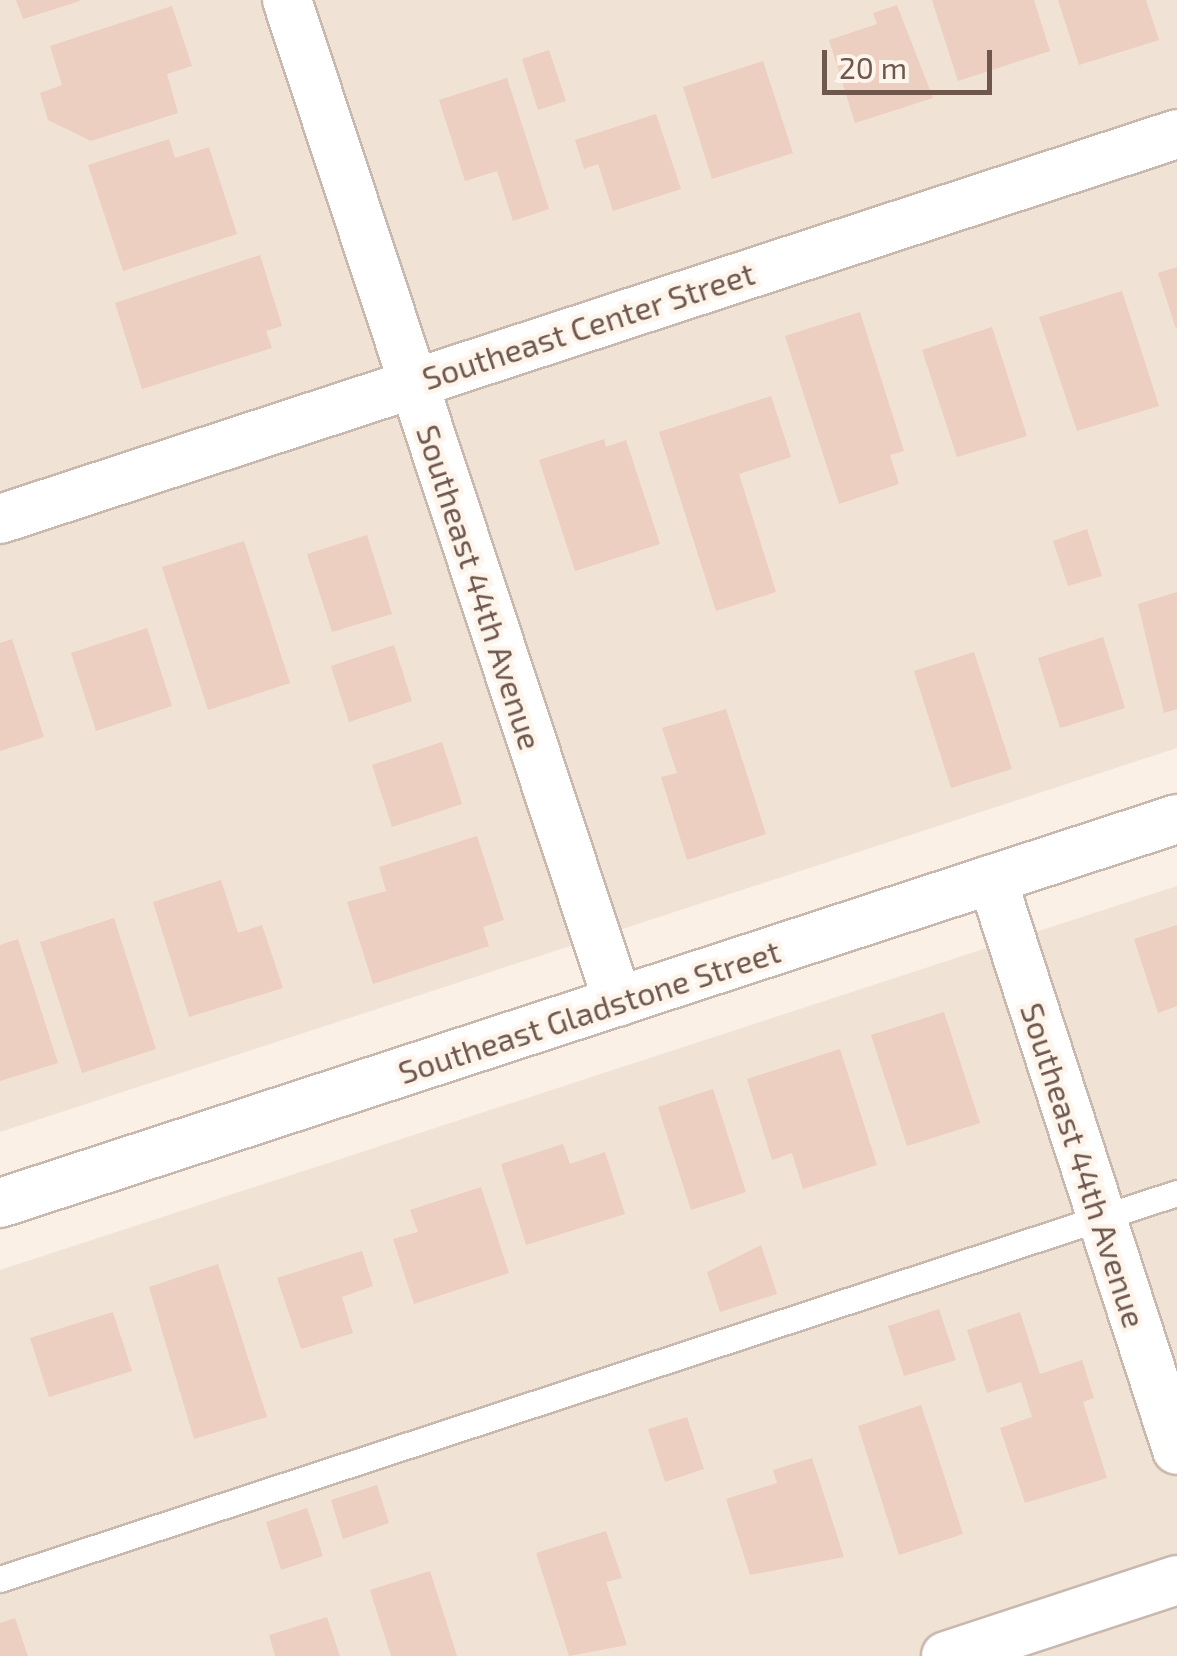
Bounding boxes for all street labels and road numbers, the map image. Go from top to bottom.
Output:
street label: Southeast Center Street [417,253,759,397]
street label: Southeast 44th Avenue [409,419,551,755]
street label: Southeast Gladstone Street [393,931,785,1091]
street label: Southeast 44th Avenue [1013,997,1155,1333]

